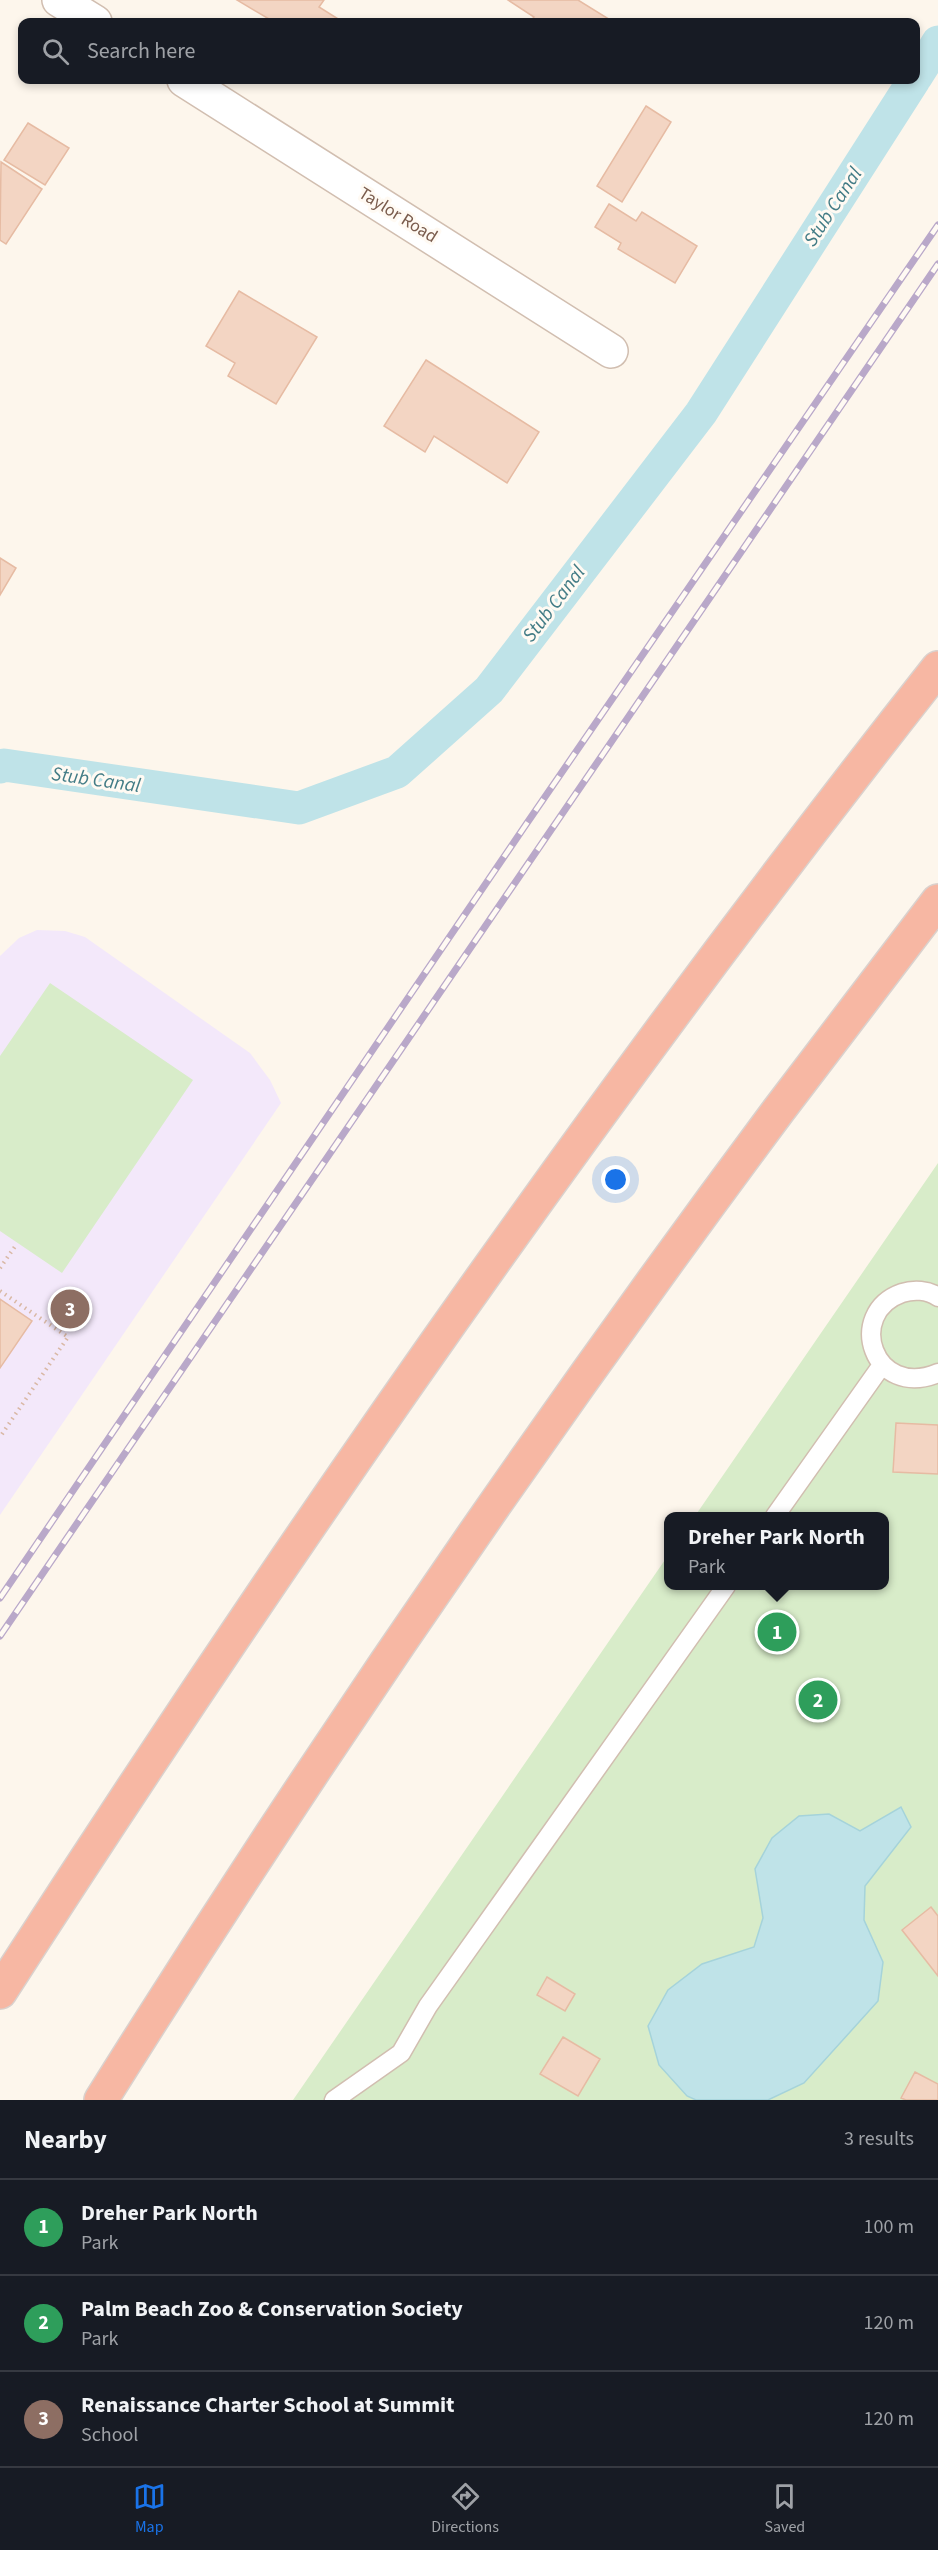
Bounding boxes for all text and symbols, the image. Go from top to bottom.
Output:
search box [18,18,920,84]
icon: search [39,35,72,68]
text: Search here [87,35,195,67]
water label: Stub Canal [797,162,869,252]
street label: Taylor Road [354,181,442,249]
water label: Stub Canal [516,560,592,648]
water label: Stub Canal [50,760,142,800]
your location [601,1165,630,1194]
pin: 3 [50,1286,90,1332]
popup [664,1512,889,1590]
text: Dreher Park North [688,1521,865,1553]
text: Park [688,1553,726,1581]
pin: 1 [758,1610,796,1654]
pin: 2 [798,1678,838,1722]
text: Nearby [24,2121,107,2158]
text: 3 results [844,2125,914,2153]
text: Dreher Park North [81,2197,258,2229]
text: 1 [38,2213,49,2241]
text: 100 m [864,2213,914,2241]
text: Park [81,2229,118,2257]
text: Palm Beach Zoo & Conservation Society [81,2293,463,2325]
text: 2 [38,2309,49,2337]
text: 120 m [864,2309,914,2337]
text: Park [81,2325,118,2353]
text: Renaissance Charter School at Summit [81,2389,455,2421]
text: 3 [38,2405,49,2433]
text: 120 m [864,2405,914,2433]
text: School [81,2421,138,2449]
tab: Map [133,2480,166,2538]
tab: Directions [431,2480,499,2538]
tab: Saved [764,2480,805,2538]

